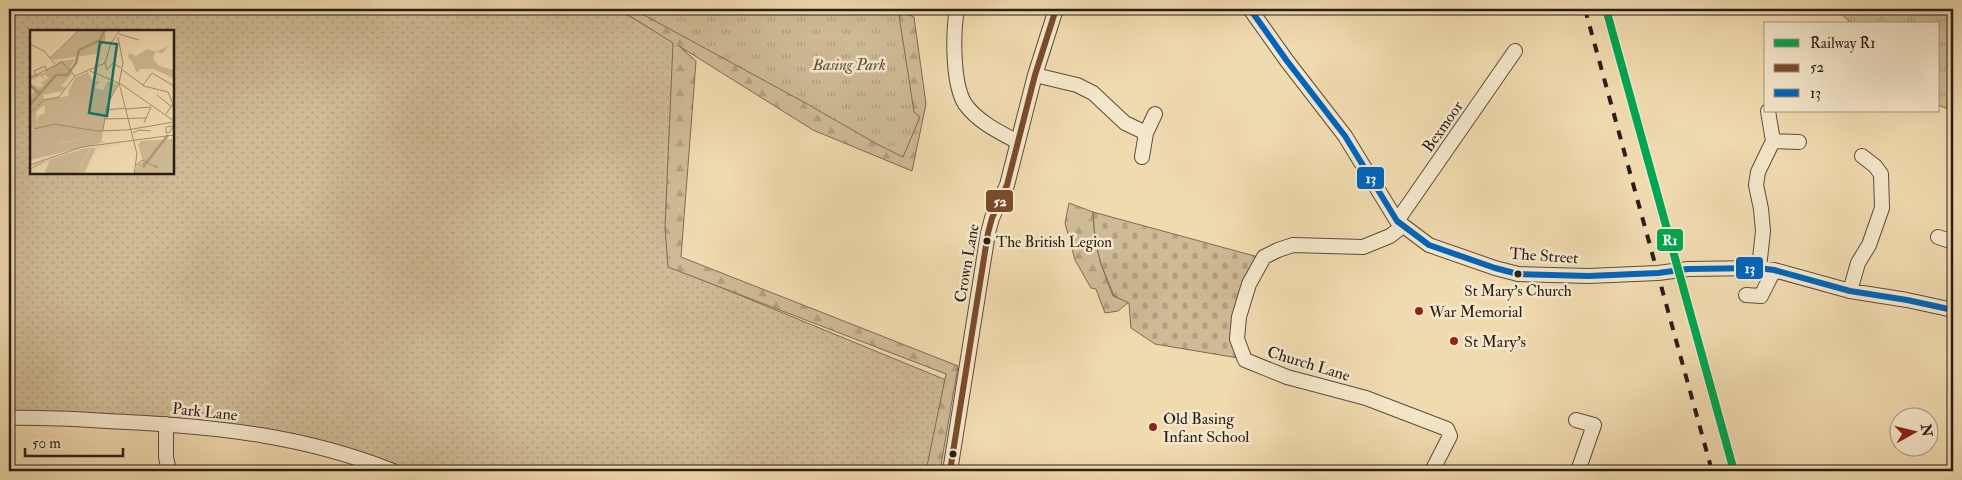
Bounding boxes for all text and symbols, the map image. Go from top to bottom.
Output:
legend [1764,22,1940,112]
inset map [30,30,174,174]
text: Railway R1 [1810,34,1876,53]
park label: Basing Park [811,55,886,75]
text: 52 [1810,58,1825,77]
text: 13 [1810,84,1821,103]
street label: Bexmoor [1418,97,1468,156]
line badge: 13 [1356,166,1385,190]
text: 13 [1366,170,1376,187]
line badge: 52 [985,189,1014,213]
text: 52 [993,193,1007,210]
street label: Crown Lane [950,222,984,304]
line badge: R1 [1656,228,1684,252]
text: R1 [1662,232,1678,249]
place label: The British Legion [996,233,1112,252]
marker: The British Legion [982,236,992,246]
street label: The Street [1509,244,1579,268]
line badge: 13 [1735,256,1764,280]
text: 13 [1745,260,1755,277]
marker: St Mary's Church [1513,269,1523,279]
place label: St Mary's Church [1464,282,1572,301]
place label: War Memorial [1428,302,1523,322]
marker: War Memorial [1413,305,1425,317]
place label: St Mary's [1464,332,1526,352]
marker: St Mary's [1448,335,1460,347]
street label: Church Lane [1265,342,1353,386]
street label: Park Lane [171,399,239,425]
north arrow [1890,408,1940,458]
place label: Old Basing Infant School [1163,409,1249,447]
marker: Old Basing Infant School [1147,421,1159,433]
text: N [1917,422,1936,438]
scale bar [25,425,122,457]
text: 50 m [32,434,61,453]
unlabelled marker [948,449,958,459]

